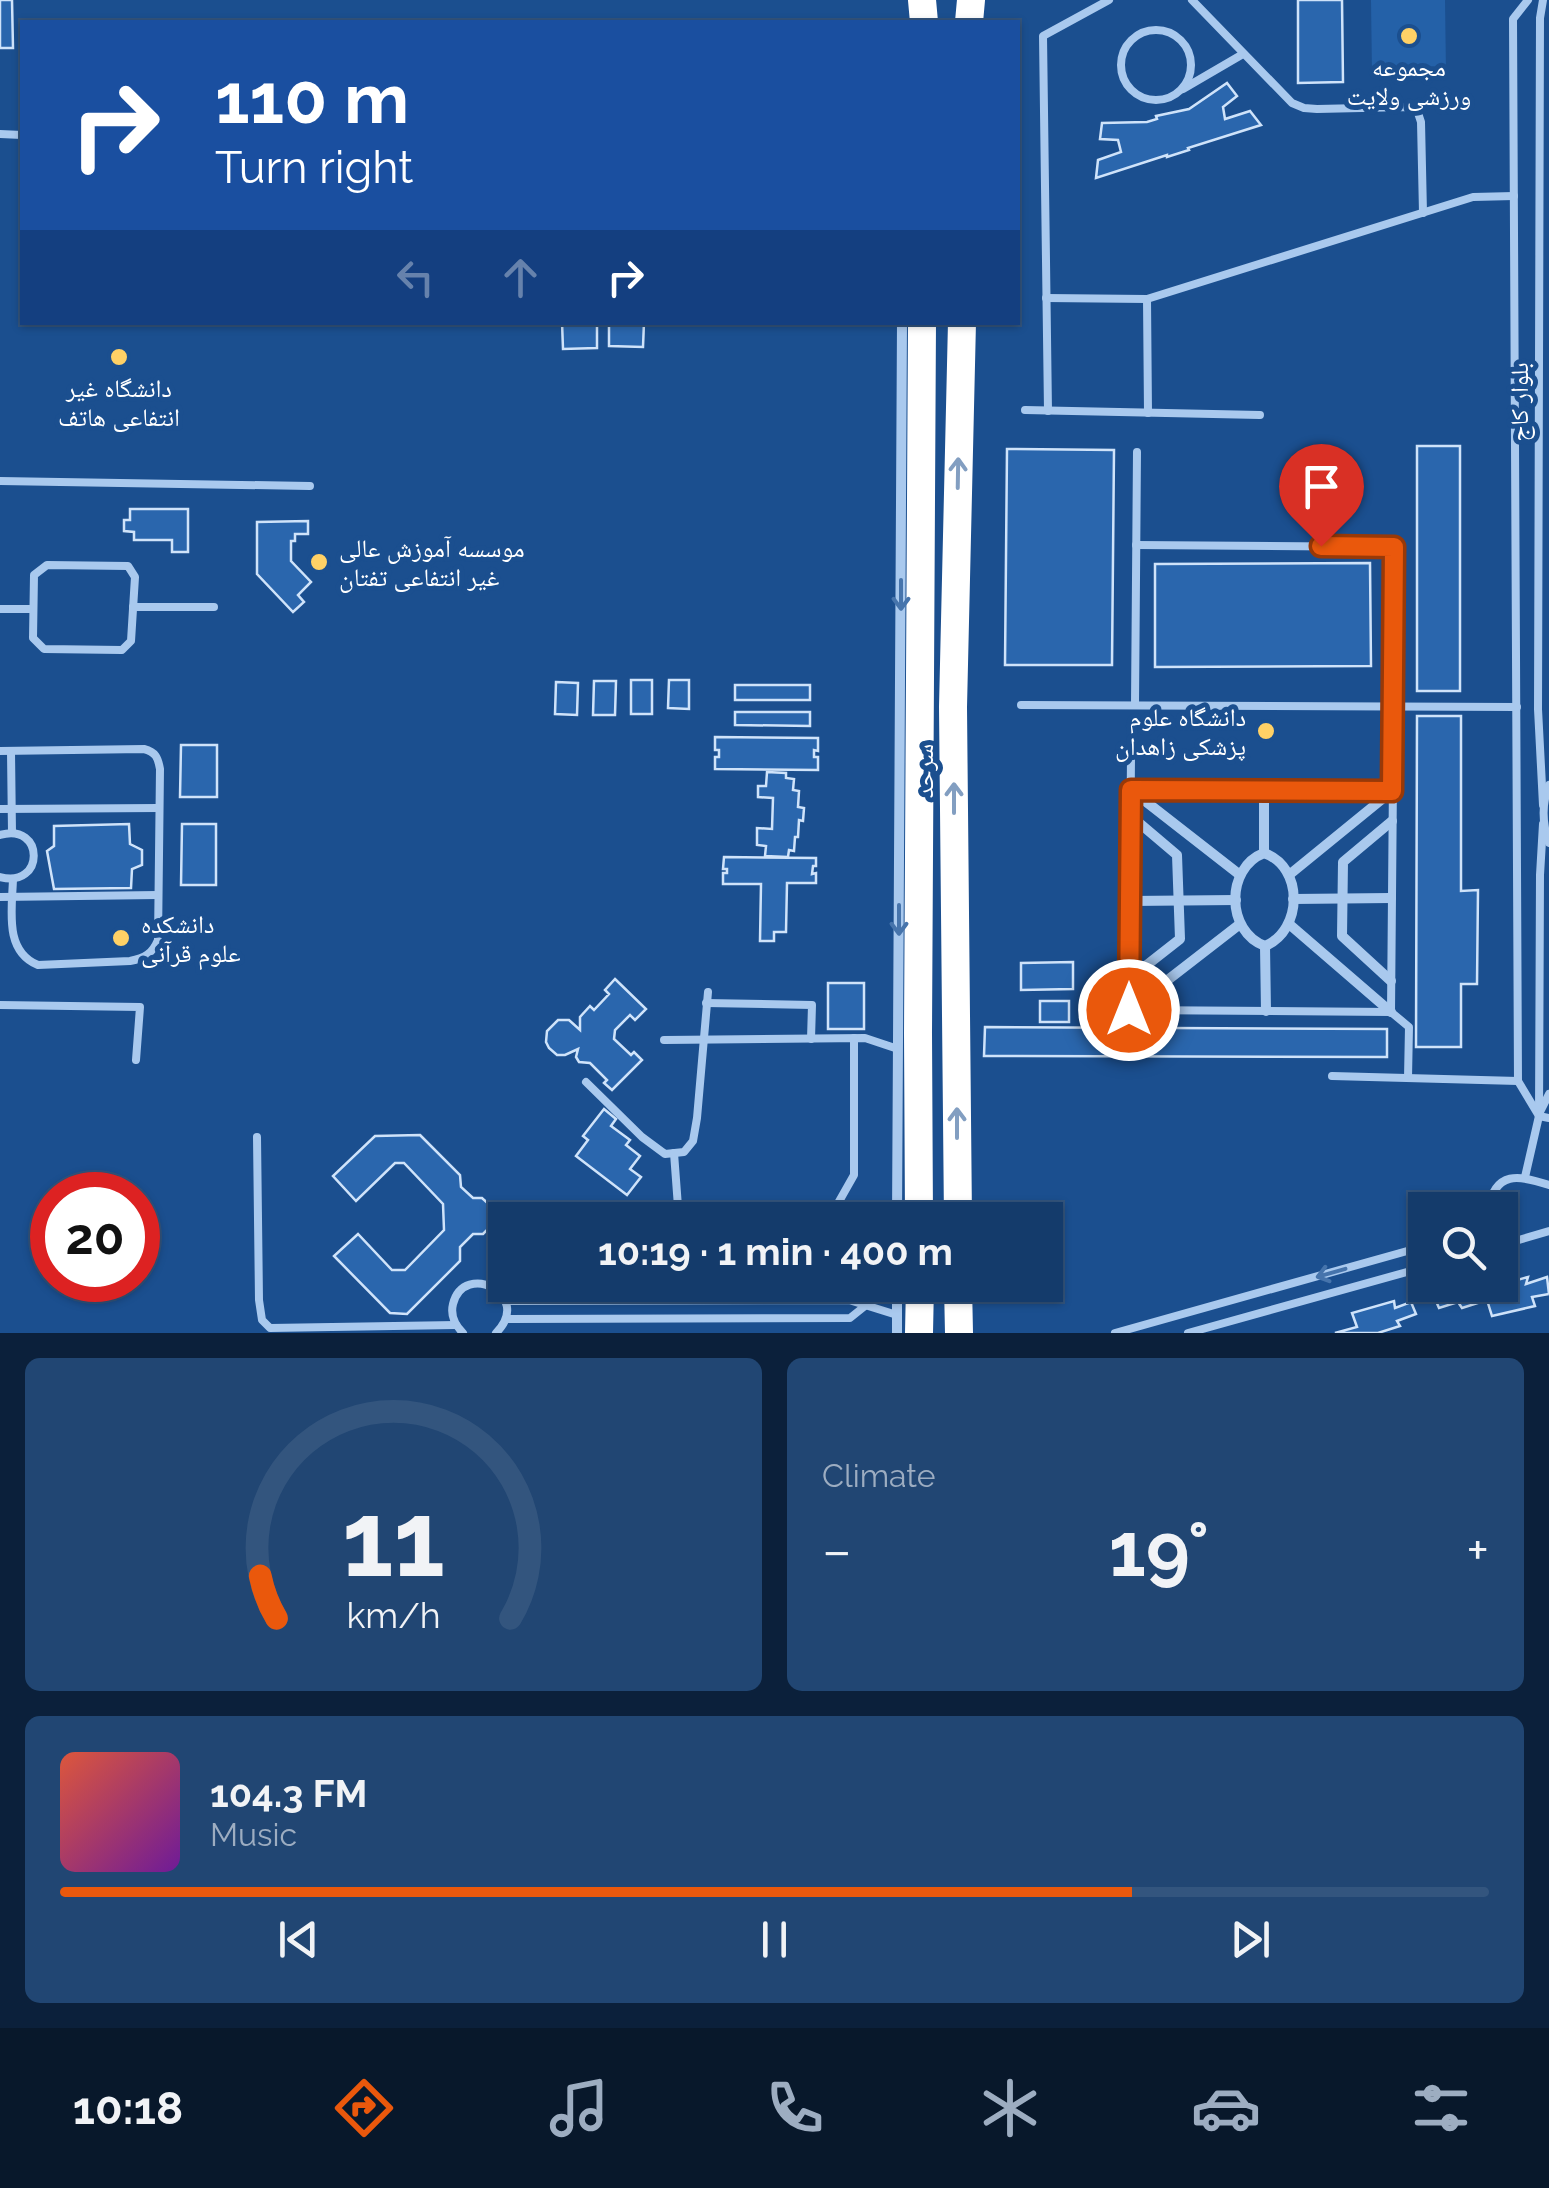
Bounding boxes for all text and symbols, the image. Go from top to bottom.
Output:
marker: مجموعه ورزشی ولایت [1398,25,1420,47]
place label: مجموعه ورزشی ولایت [1347,52,1471,112]
text: 110 m [215,57,409,139]
icon: right [50,60,180,190]
text: Turn right [215,141,413,194]
icon: left [388,250,443,305]
icon: ahead [493,250,548,305]
icon: right [598,250,653,305]
marker: دانشگاه غیر انتفاعی هاتف [108,346,130,368]
street label: بلوار کاج [1504,362,1535,442]
place label: دانشگاه غیر انتفاعی هاتف [58,373,180,433]
pin [1279,444,1364,547]
one-way arrow [949,457,968,489]
icon: arrive [1294,459,1349,514]
place label: موسسه آموزش عالی غیر انتفاعی تفتان [339,533,525,593]
marker: موسسه آموزش عالی غیر انتفاعی تفتان [308,551,330,573]
one-way arrow [892,578,910,610]
place label: دانشگاه علوم پزشکی زاهدان [1115,702,1246,762]
marker: دانشگاه علوم پزشکی زاهدان [1255,720,1277,742]
street label: سرحد [909,744,939,798]
one-way arrow [944,782,964,814]
one-way arrow [890,902,908,935]
place label: دانشکده علوم قرآنی [141,909,241,970]
marker: دانشکده علوم قرآنی [110,927,132,949]
position arrow [1077,958,1181,1062]
one-way arrow [948,1107,966,1140]
speed limit sign: 20 [30,1172,160,1302]
map controls [1408,1192,1518,1302]
button: search [1408,1192,1518,1302]
text: 10:19 · 1 min · 400 m [598,1229,953,1274]
one-way arrow [1316,1264,1347,1283]
text: Climate [822,1457,936,1494]
text: 11 [342,1478,445,1600]
text: 19° [1109,1505,1209,1594]
text: − [822,1518,852,1583]
text: + [1466,1518,1489,1583]
text: km/h [346,1594,441,1636]
text: 104.3 FM [210,1771,367,1816]
text: Music [210,1816,297,1853]
icon: previous [271,1912,326,1967]
icon: pause [747,1912,802,1967]
icon: next [1223,1912,1278,1967]
icon: directions [329,2073,399,2143]
icon: music [544,2073,614,2143]
icon: phone [760,2073,830,2143]
icon: climate [975,2073,1045,2143]
icon: car [1191,2073,1261,2143]
icon: filters [1406,2073,1476,2143]
text: 10:18 [73,2082,183,2135]

